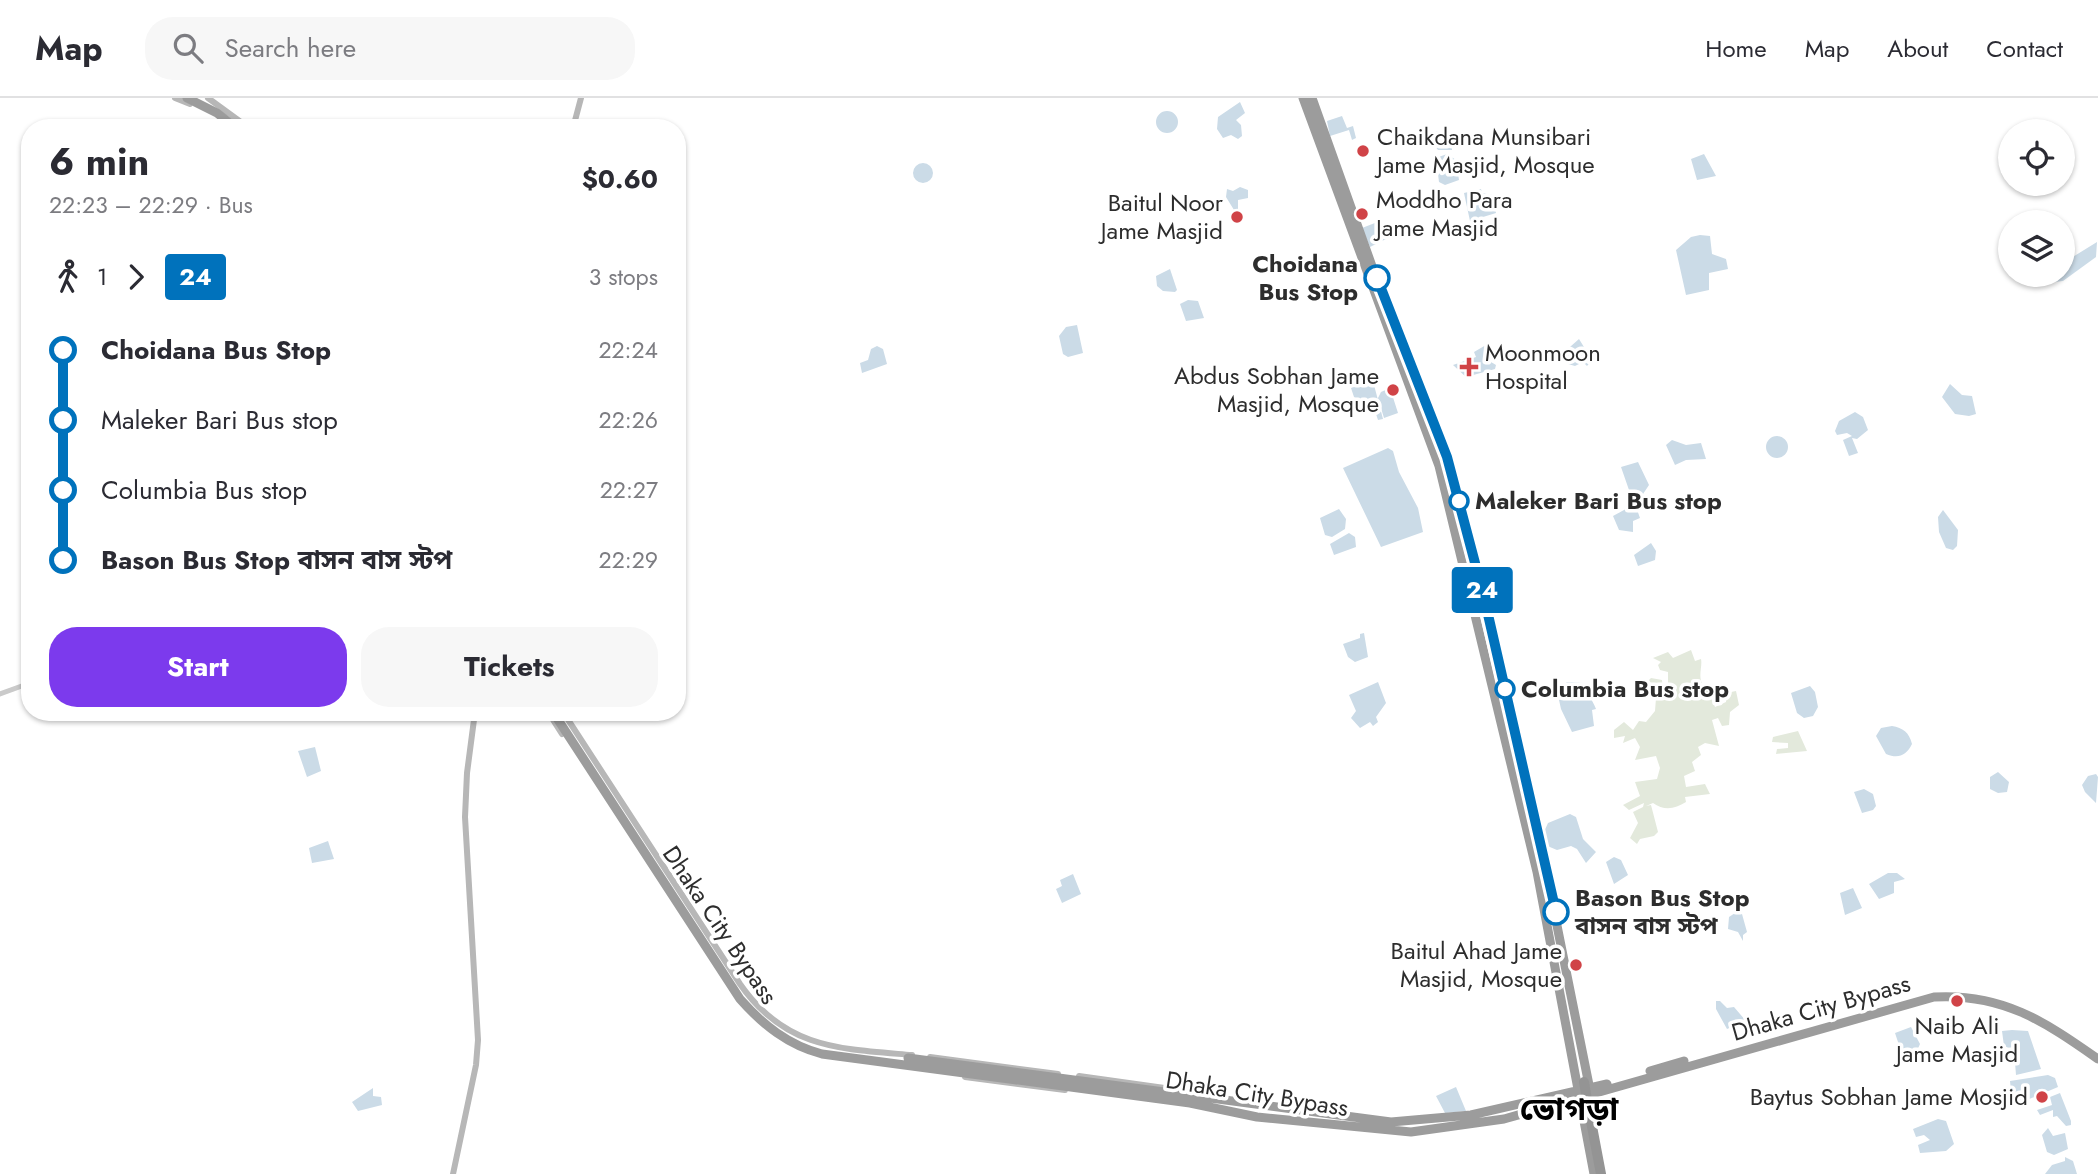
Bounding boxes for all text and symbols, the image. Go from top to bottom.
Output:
search box [145,17,635,80]
text: Map [35,25,103,72]
icon: search [169,29,207,67]
text: Search here [225,29,356,67]
text: Home [1705,31,1767,66]
text: Map [1805,31,1849,66]
text: About [1887,31,1948,66]
text: Contact [1986,31,2063,66]
place label: Chaikdana Munsibari Jame Masjid, Mosque [1374,119,1595,182]
map controls [1998,119,2075,287]
button: locate [1998,119,2075,196]
text: 6 min [49,134,149,189]
marker: Chaikdana Munsibari Jame Masjid, Mosque [1355,143,1371,159]
text: $0.60 [582,160,658,198]
place label: Moddho Para Jame Masjid [1373,182,1513,245]
place label: Baitul Noor Jame Masjid [1098,185,1224,248]
text: 22:23 – 22:29 · Bus [49,188,253,222]
marker: Moddho Para Jame Masjid [1354,206,1370,222]
marker: Baitul Noor Jame Masjid [1229,209,1245,225]
button: layers [1998,210,2075,287]
place label: Choidana Bus Stop [1252,246,1358,309]
icon: walk [49,258,87,296]
icon: forward [117,258,155,296]
text: 24 [179,259,212,294]
text: 1 [97,260,107,294]
text: 3 stops [589,260,658,294]
marker: Choidana Bus Stop [1364,265,1390,291]
text: Choidana Bus Stop [101,331,331,369]
text: 22:24 [598,333,658,367]
place label: Moonmoon Hospital [1485,335,1601,398]
marker: Moonmoon Hospital [1459,357,1479,377]
place label: Abdus Sobhan Jame Masjid, Mosque [1174,358,1379,421]
marker: Abdus Sobhan Jame Masjid, Mosque [1385,382,1401,398]
text: Maleker Bari Bus stop [101,401,338,439]
text: 22:26 [599,403,658,437]
text: Columbia Bus stop [101,471,307,509]
text: 22:27 [600,473,658,507]
place label: Maleker Bari Bus stop [1475,483,1722,518]
marker: Maleker Bari Bus stop [1449,491,1469,511]
text: Bason Bus Stop বাসন বাস স্টপ [101,541,452,579]
text: 22:29 [599,543,658,577]
line badge: 24 [1450,567,1514,613]
text: 24 [1466,572,1498,607]
button: Start [49,627,347,707]
button: Tickets [361,627,658,707]
place label: Columbia Bus stop [1521,671,1729,706]
marker: Columbia Bus stop [1495,679,1515,699]
street label: Dhaka City Bypass [654,838,787,1011]
place label: Bason Bus Stop বাসন বাস স্টপ [1574,880,1750,943]
marker: Bason Bus Stop বাসন বাস স্টপ [1543,899,1569,925]
place label: Baitul Ahad Jame Masjid, Mosque [1390,933,1562,996]
marker: Baitul Ahad Jame Masjid, Mosque [1568,957,1584,973]
street label: Dhaka City Bypass [1727,965,1914,1050]
marker: Naib Ali Jame Masjid [1949,993,1965,1009]
place label: Naib Ali Jame Masjid [1893,1008,2018,1071]
street label: Dhaka City Bypass [1163,1062,1351,1125]
place label: Baytus Sobhan Jame Mosjid [1750,1079,2028,1114]
district label: ভোগড়া [1520,1086,1619,1132]
marker: Baytus Sobhan Jame Mosjid [2034,1089,2050,1105]

